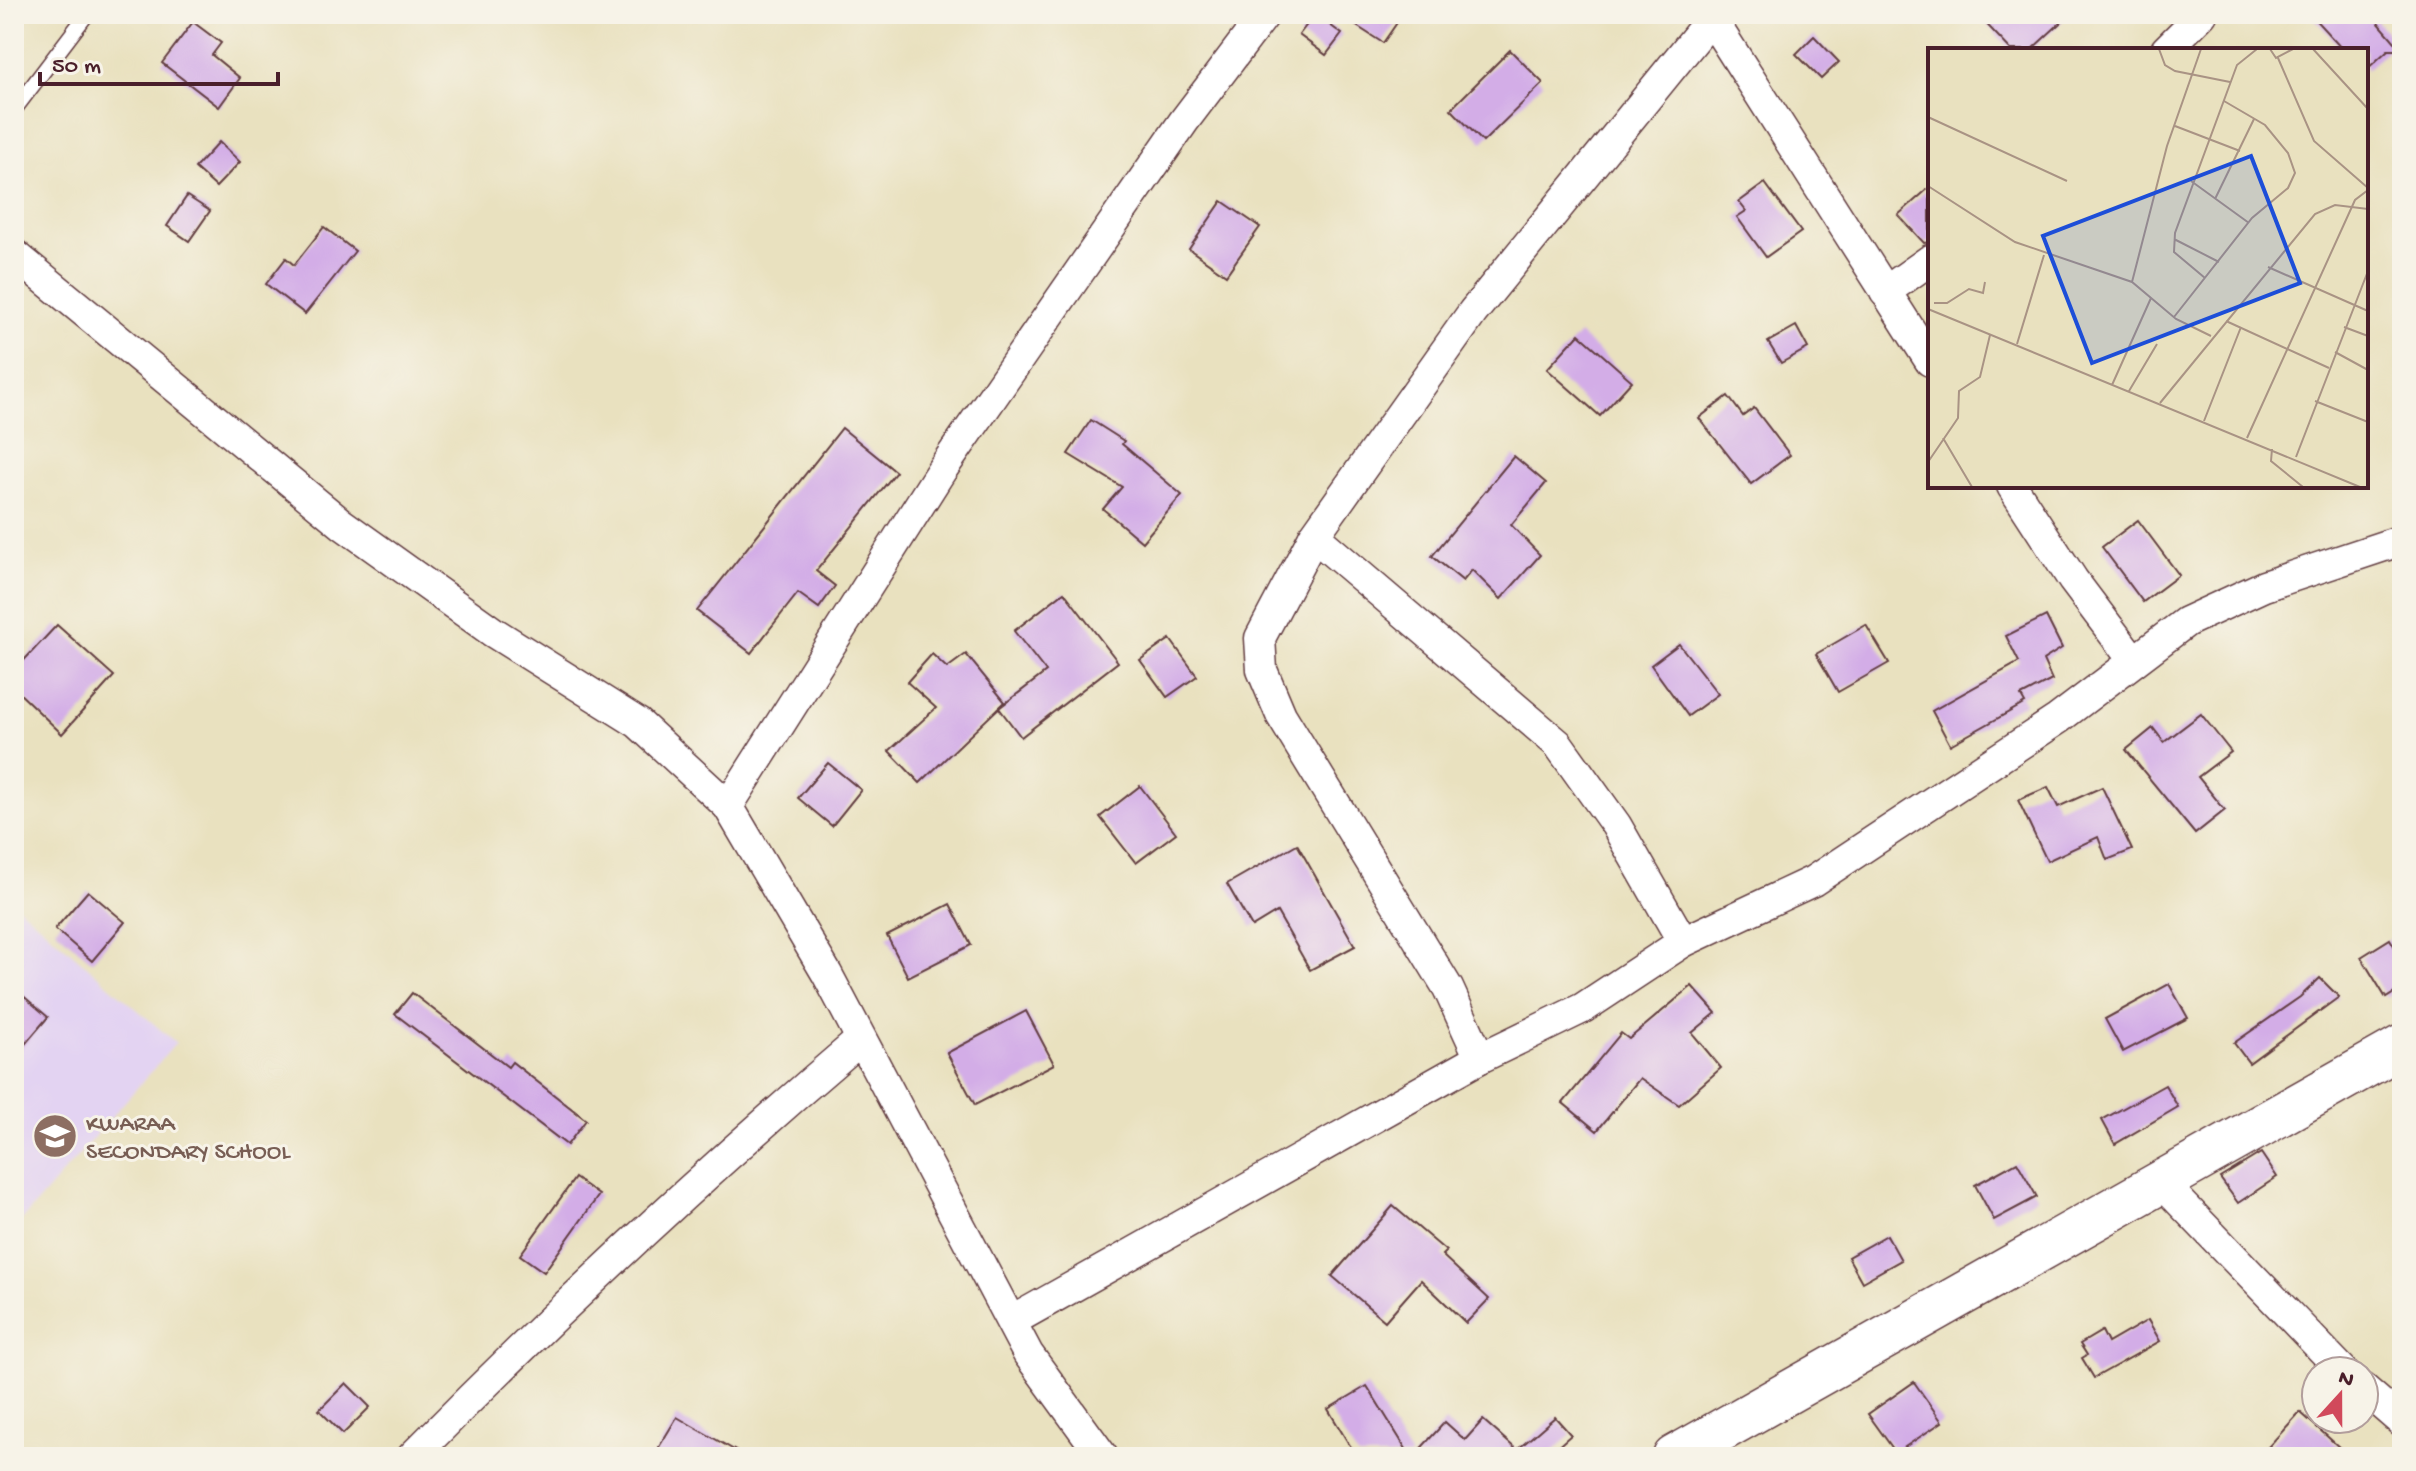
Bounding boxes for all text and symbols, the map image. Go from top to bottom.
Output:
scale bar [40,36,278,86]
inset map [1928,48,2368,488]
text: 50 m [52,53,101,82]
place label: KWARAA SECONDARY SCHOOL [86,1111,291,1168]
school or university icon: KWARAA SECONDARY SCHOOL [31,1112,79,1160]
north arrow [2300,1355,2380,1435]
text: N [2334,1365,2357,1395]

